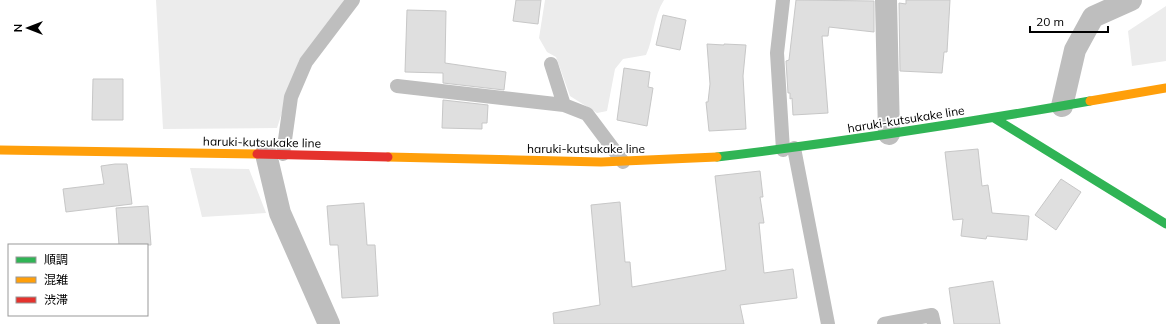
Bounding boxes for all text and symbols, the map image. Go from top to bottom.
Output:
north arrow [8,8,48,48]
scale bar [1030,8,1108,34]
text: 20 m [1036,14,1064,29]
text: N [11,24,25,32]
street label: haruki-kutsukake line [846,102,966,136]
street label: haruki-kutsukake line [203,133,321,151]
street label: haruki-kutsukake line [527,141,645,156]
legend [8,244,148,316]
text: 順調 [44,252,68,267]
text: 混雑 [44,272,68,287]
text: 渋滞 [44,292,68,307]

